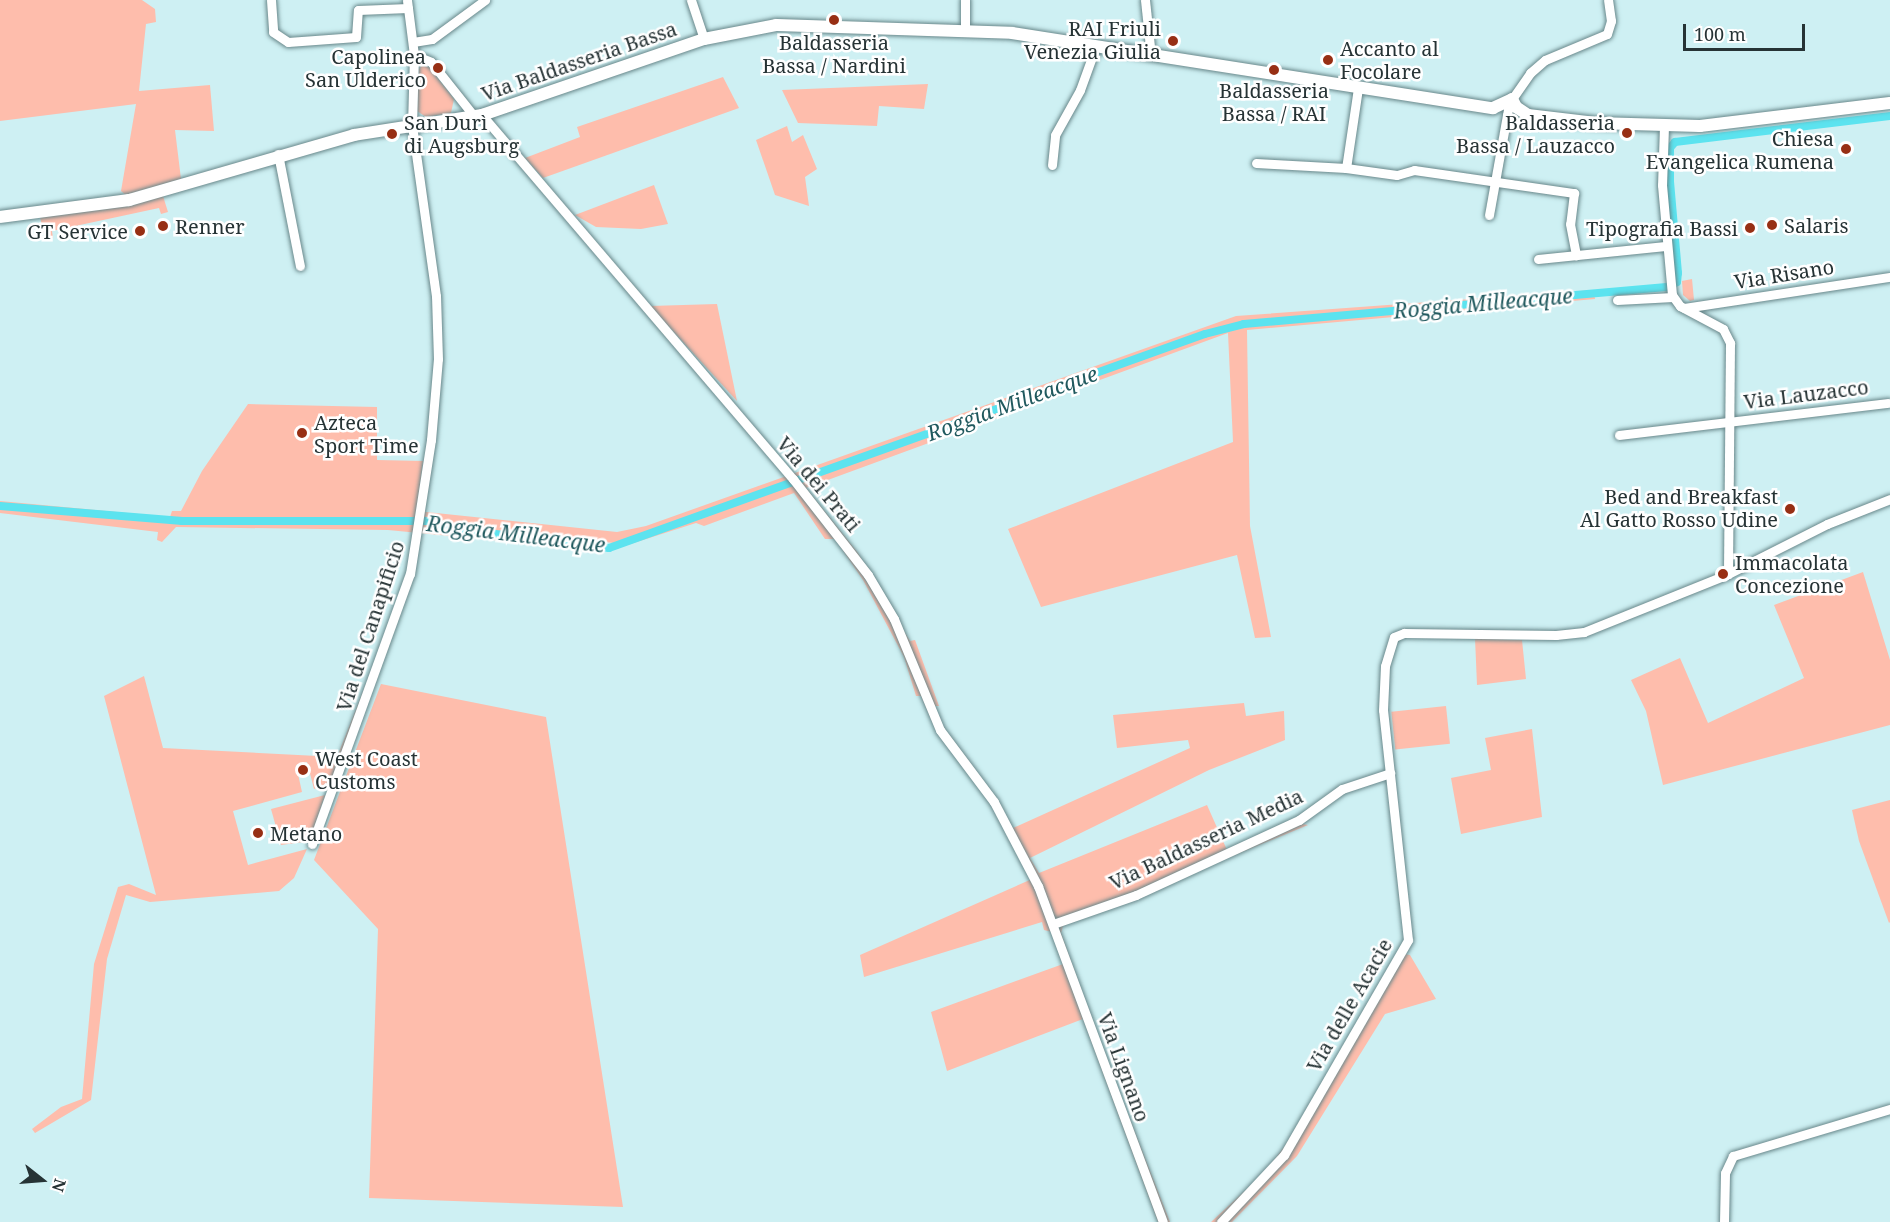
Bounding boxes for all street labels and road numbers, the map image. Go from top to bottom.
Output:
street label: Via Baldasseria Bassa [478,16,680,106]
street label: Via Risano [1732,254,1836,294]
street label: Via Lauzacco [1742,374,1870,414]
street label: Via dei Prati [772,432,866,536]
street label: Via del Canapificio [331,538,409,714]
street label: Via Baldasseria Media [1105,784,1307,894]
street label: Via delle Acacie [1301,934,1397,1076]
street label: Via Lignano [1093,1009,1155,1125]

